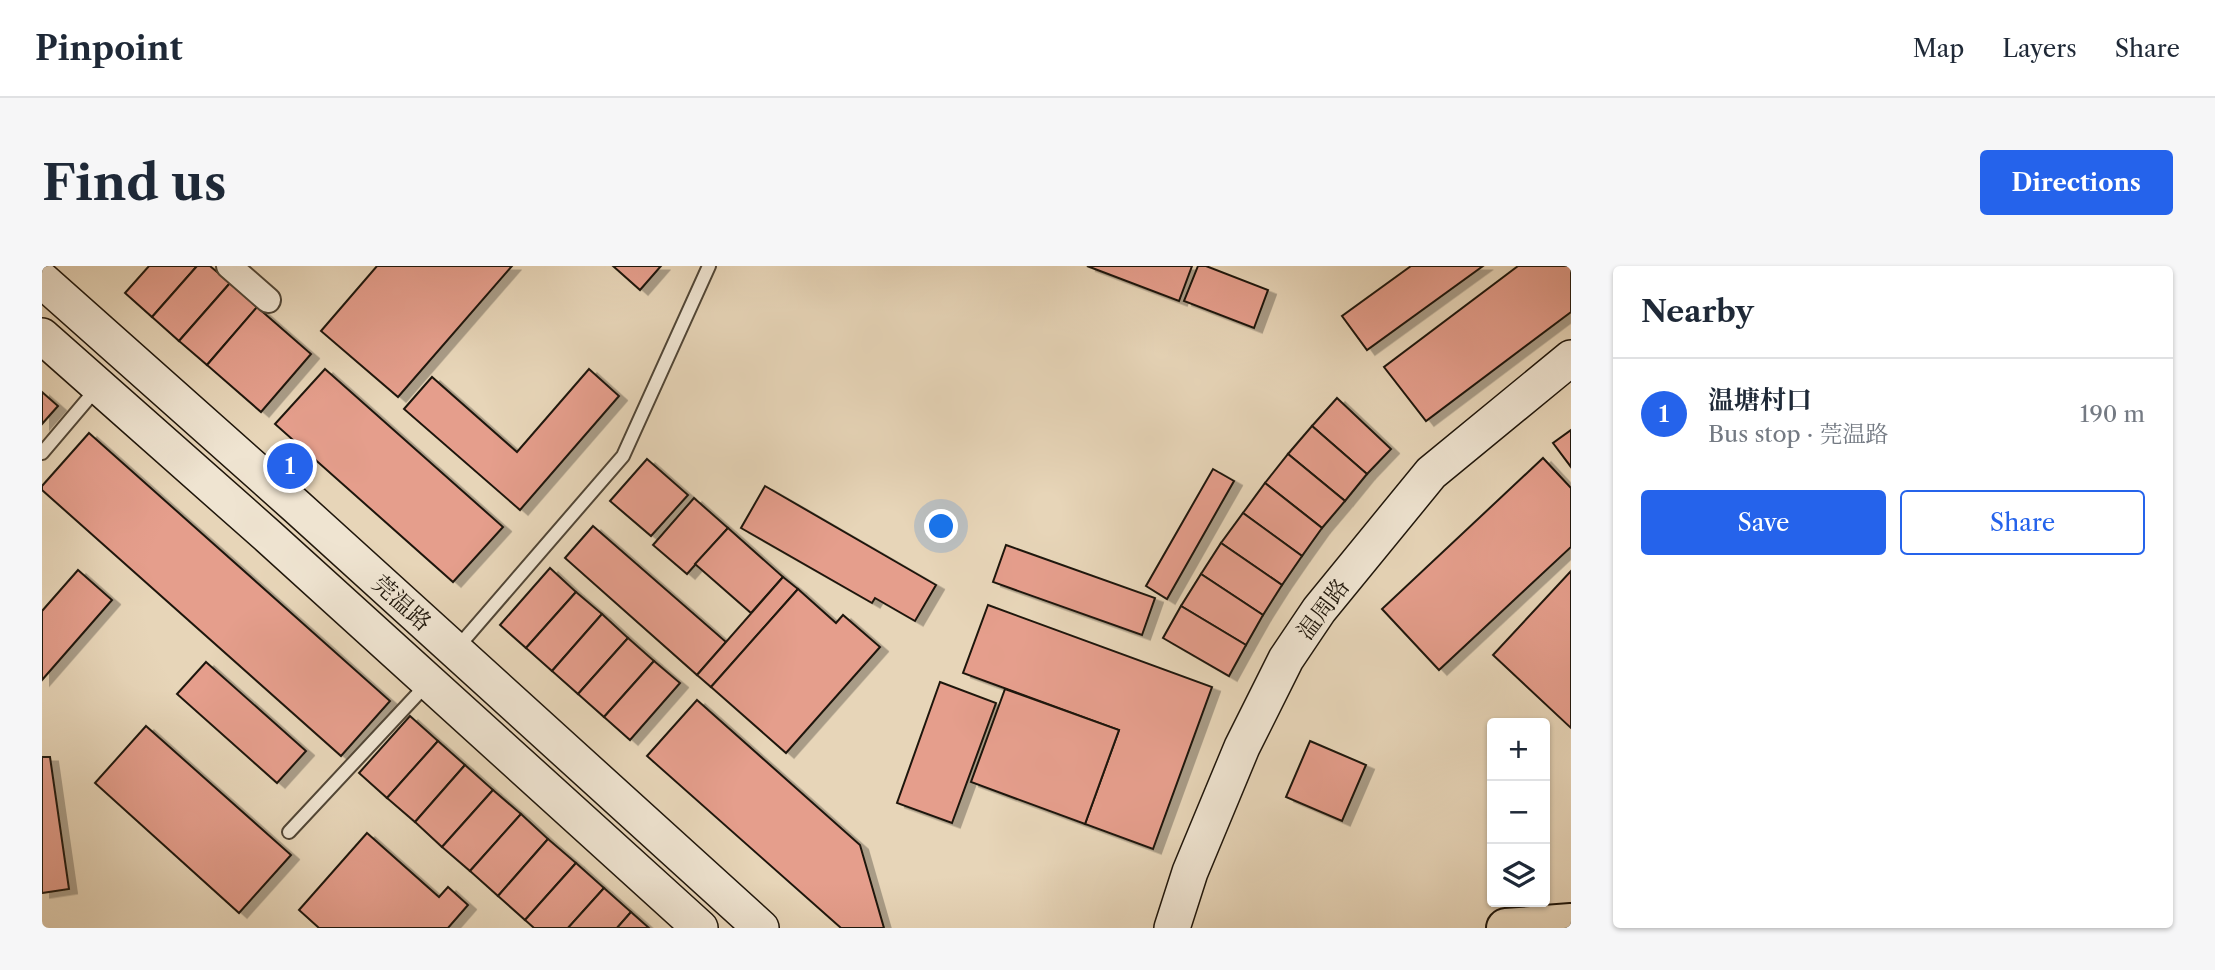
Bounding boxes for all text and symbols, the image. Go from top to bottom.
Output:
text: Pinpoint [35,28,183,69]
text: Map [1913,34,1964,63]
text: Layers [2002,34,2077,63]
text: Share [2115,34,2180,63]
button: Directions [1980,150,2173,215]
text: Find us [42,152,226,213]
text: Nearby [1641,293,1754,330]
text: 温塘村口 [1708,384,1812,416]
text: 1 [1659,400,1669,428]
text: 190 m [2080,400,2145,428]
text: Bus stop · 莞温路 [1708,420,1888,448]
pin: 1 [267,440,313,492]
button: Save [1641,490,1886,555]
button: Share [1900,490,2145,555]
your location [924,509,958,543]
street label: 莞温路 [367,570,437,636]
street label: 温周路 [1291,573,1355,645]
map controls [1487,718,1550,907]
button: + [1487,718,1550,781]
button: − [1487,781,1550,844]
button: layers [1487,844,1550,907]

